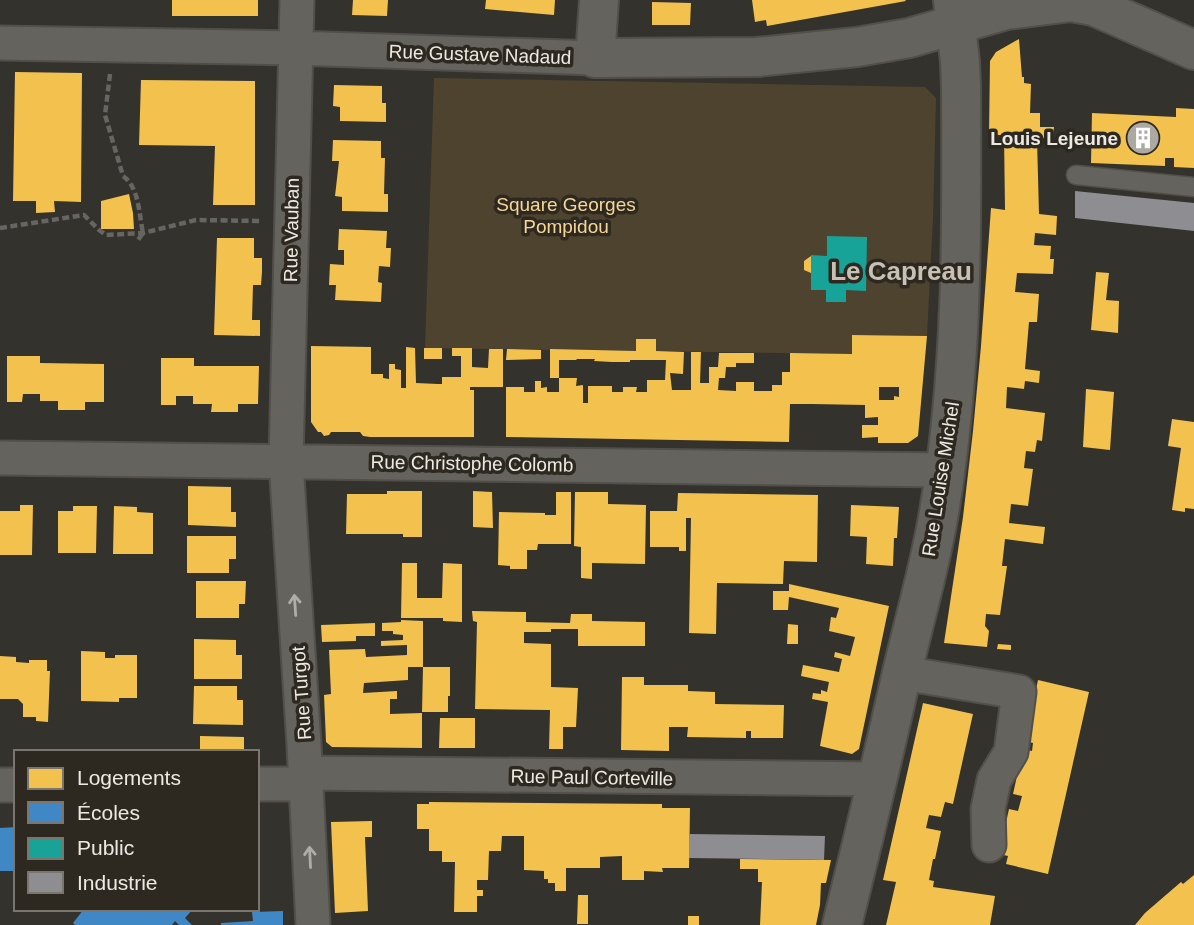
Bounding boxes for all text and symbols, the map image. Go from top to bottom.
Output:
street label: Rue Gustave Nadaud [388,41,572,68]
building icon: Louis Lejeune [1124,119,1162,157]
place label: Louis Lejeune [990,128,1118,149]
street label: Rue Vauban [280,178,303,282]
park label: Square Georges Pompidou [496,194,636,237]
district label: Le Capreau [830,256,972,286]
street label: Rue Louise Michel [918,400,963,558]
street label: Rue Christophe Colomb [370,451,574,476]
one-way arrow [288,595,301,617]
street label: Rue Turgot [288,645,315,741]
legend [14,750,259,911]
text: Logements [77,766,181,789]
street label: Rue Paul Corteville [511,766,673,789]
text: Écoles [77,801,140,824]
text: Public [77,836,134,859]
one-way arrow [304,846,317,869]
text: Industrie [77,871,158,894]

